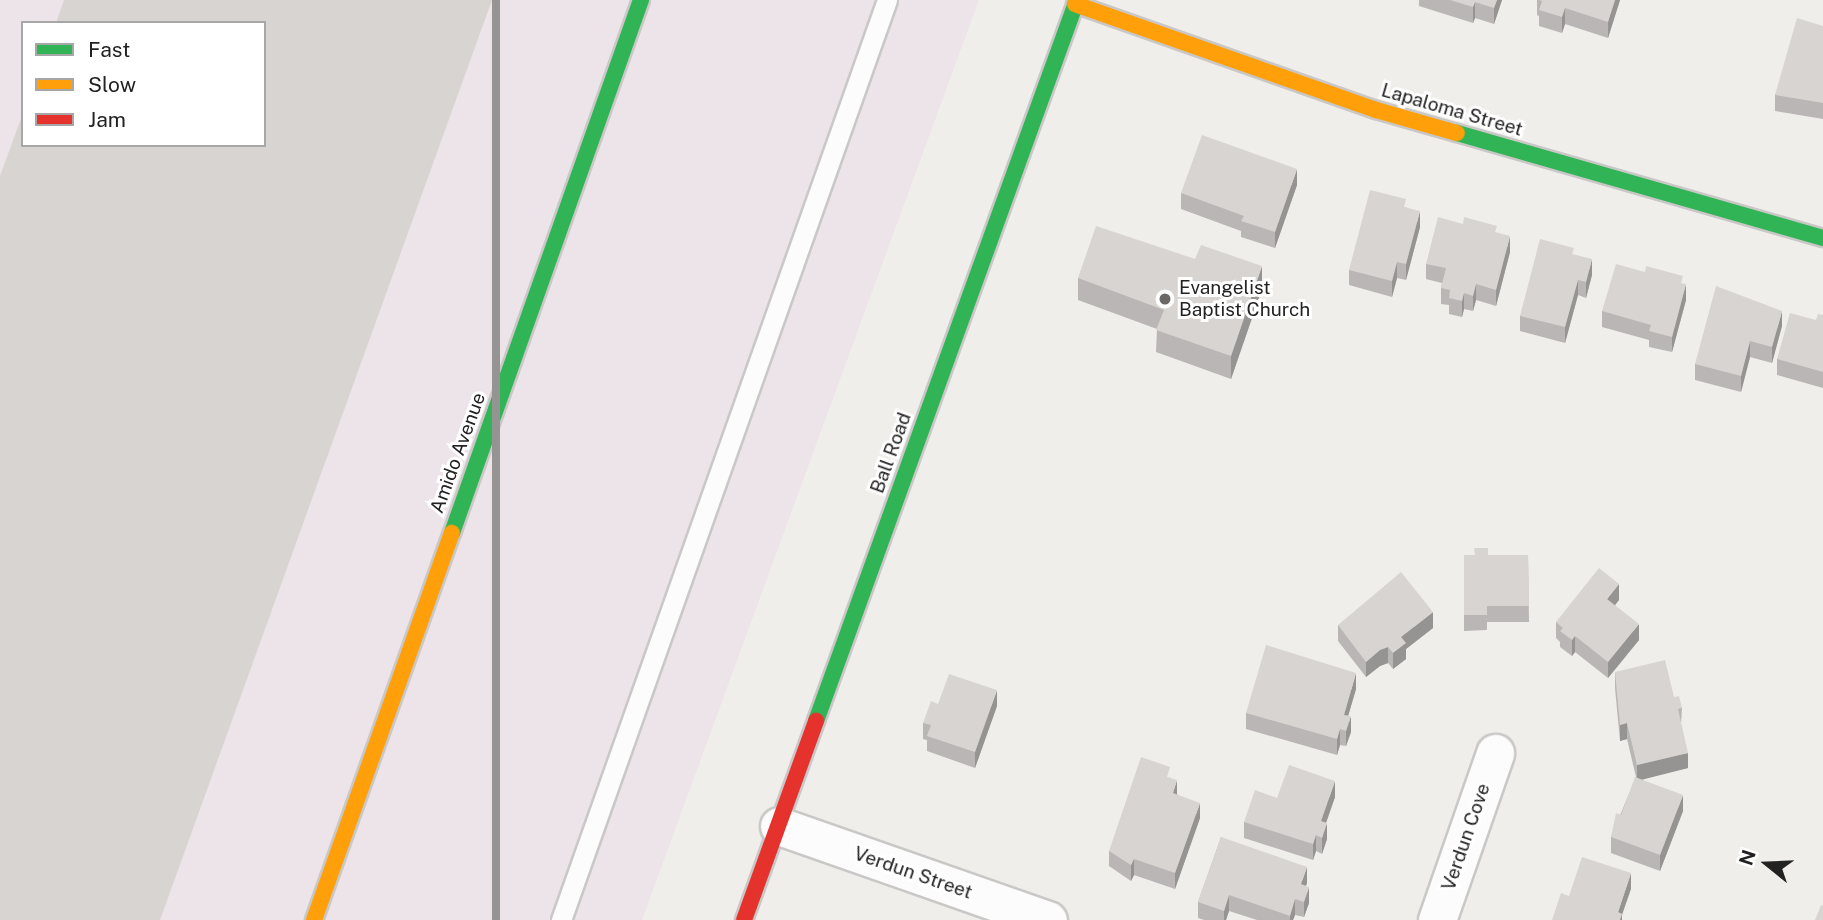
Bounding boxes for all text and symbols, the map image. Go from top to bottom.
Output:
legend [21,21,266,147]
text: Fast [88,37,130,62]
text: Slow [88,72,136,97]
street label: Lapaloma Street [1379,79,1525,141]
text: Jam [88,107,126,132]
place label: Evangelist Baptist Church [1179,277,1310,321]
marker: Evangelist Baptist Church [1157,291,1173,307]
street label: Amido Avenue [426,390,490,516]
street label: Ball Road [866,410,916,496]
street label: Verdun Cove [1437,780,1495,894]
north arrow [1732,829,1802,899]
street label: Verdun Street [851,842,975,904]
text: N [1734,847,1760,868]

